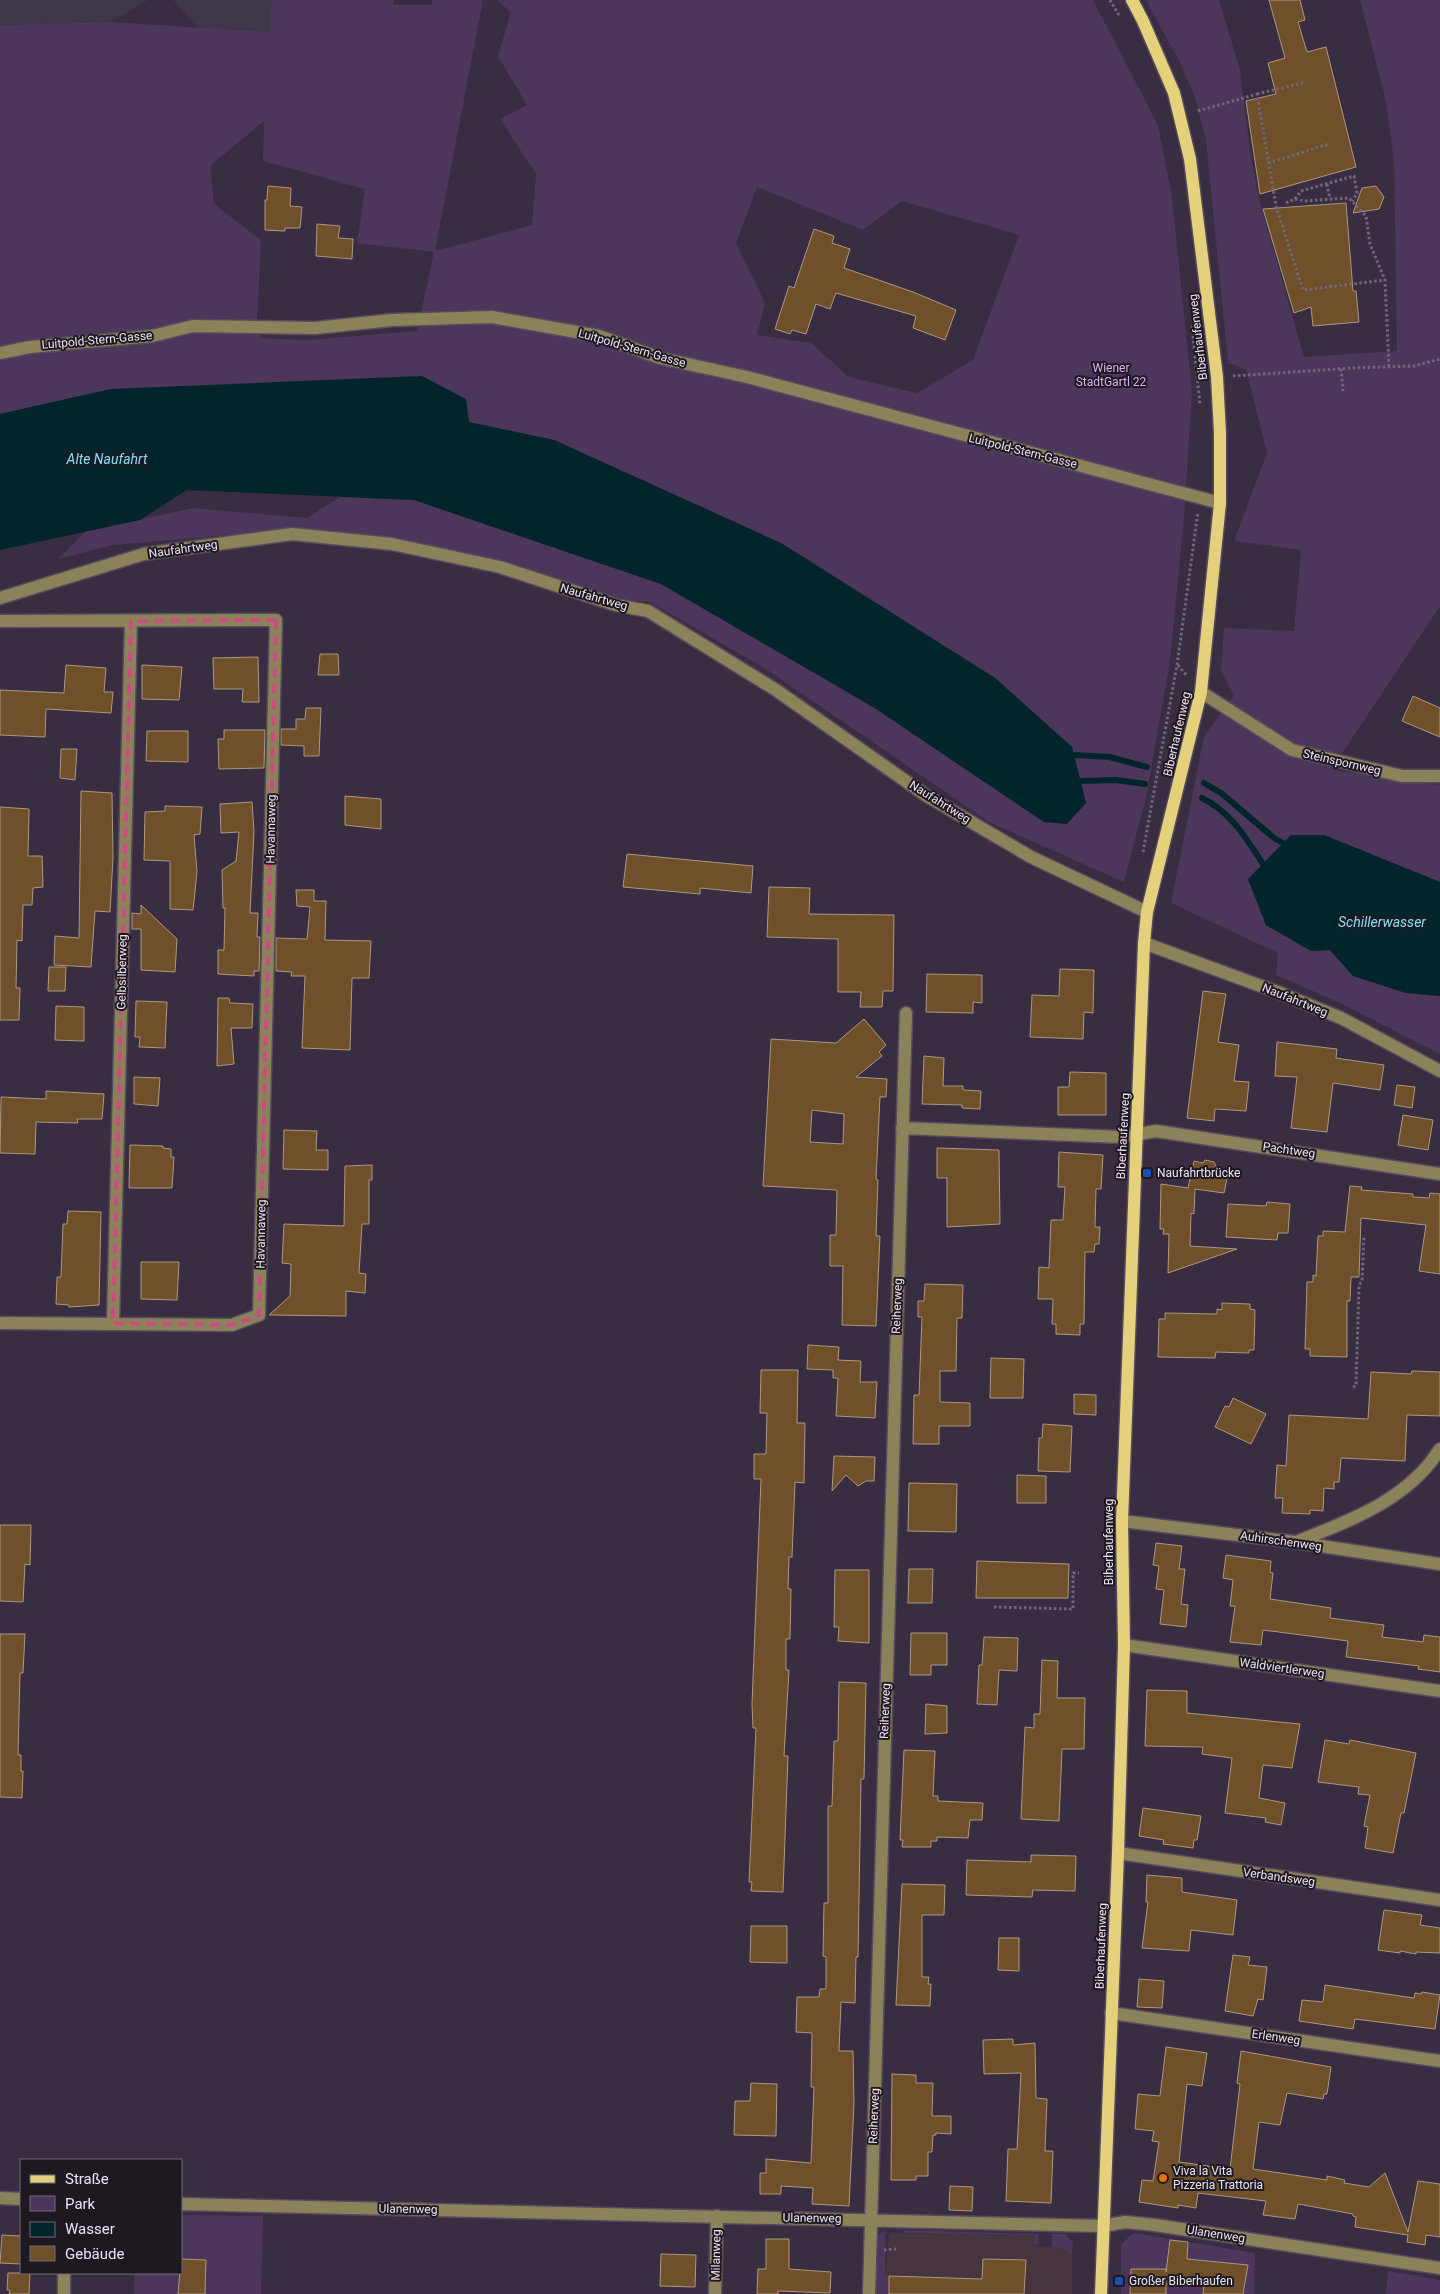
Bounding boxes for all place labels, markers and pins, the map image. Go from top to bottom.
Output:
place label: Naufahrtbrücke [1157,1166,1240,1180]
marker: Naufahrtbrücke [1141,1167,1153,1179]
place label: Viva la Vita Pizzeria Trattoria [1173,2164,1263,2192]
marker: Viva la Vita Pizzeria Trattoria [1157,2172,1169,2184]
place label: Großer Biberhaufen [1129,2274,1233,2288]
marker: Großer Biberhaufen [1113,2275,1125,2287]

